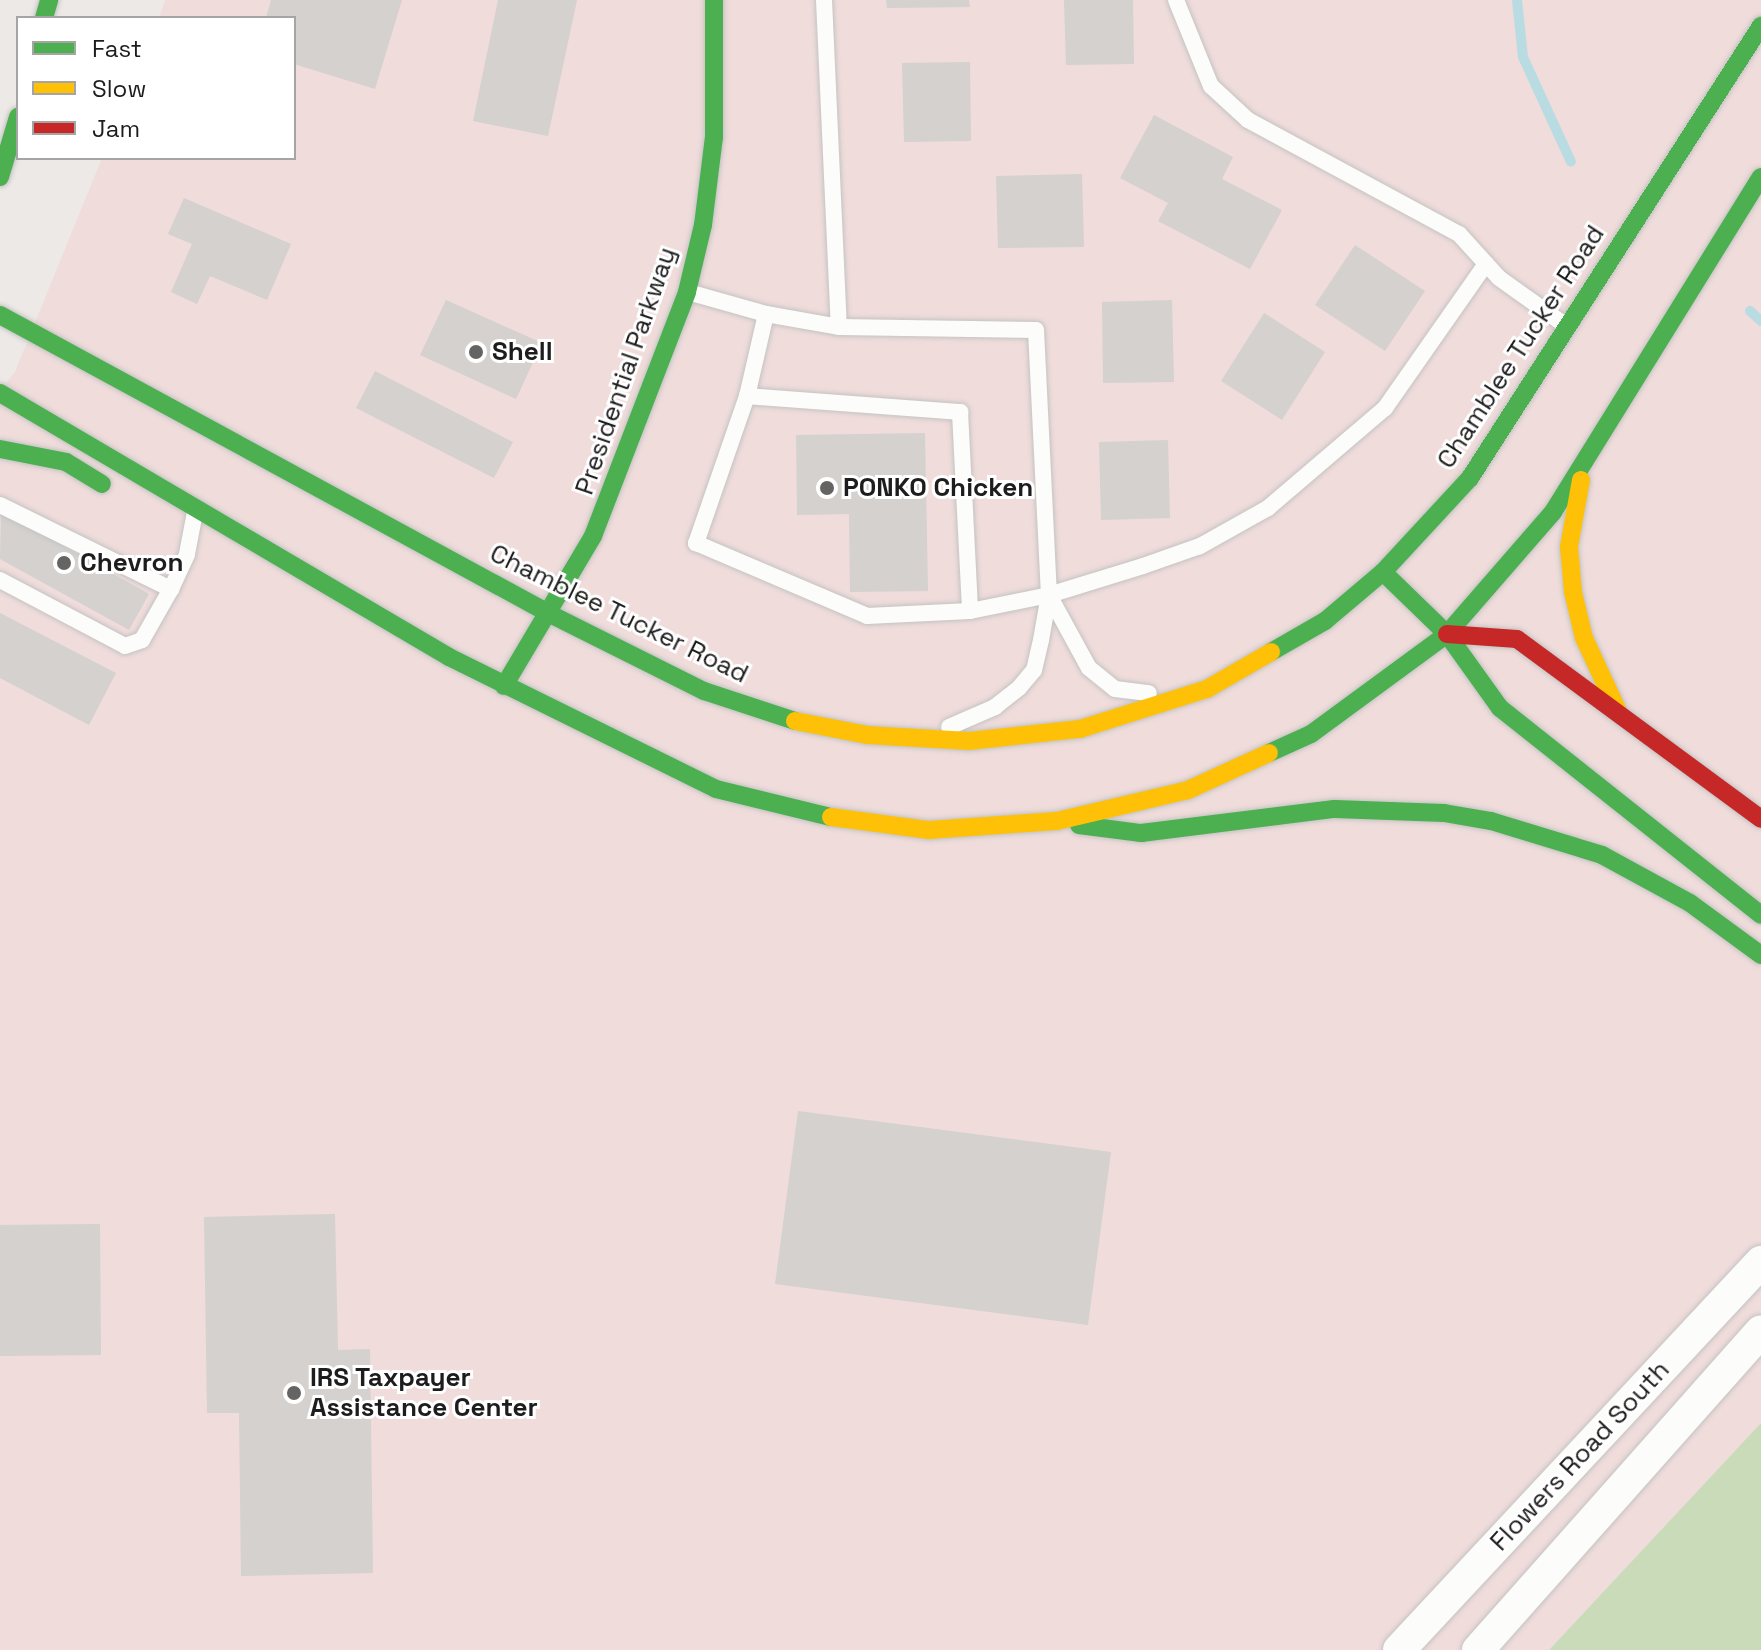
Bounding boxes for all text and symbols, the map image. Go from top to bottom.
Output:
legend [16,16,296,160]
text: Fast [92,33,142,64]
text: Slow [92,73,146,104]
text: Jam [92,113,140,144]
street label: Chamblee Tucker Road [1431,219,1611,475]
street label: Presidential Parkway [569,243,683,499]
place label: Shell [492,336,553,368]
marker: Shell [467,343,485,361]
place label: PONKO Chicken [843,472,1033,504]
marker: PONKO Chicken [818,479,836,497]
street label: Chamblee Tucker Road [484,538,754,690]
place label: Chevron [80,547,183,579]
marker: Chevron [55,554,73,572]
street label: Flowers Road South [1484,1355,1676,1557]
place label: IRS Taxpayer Assistance Center [310,1362,538,1424]
marker: IRS Taxpayer Assistance Center [285,1384,303,1402]

